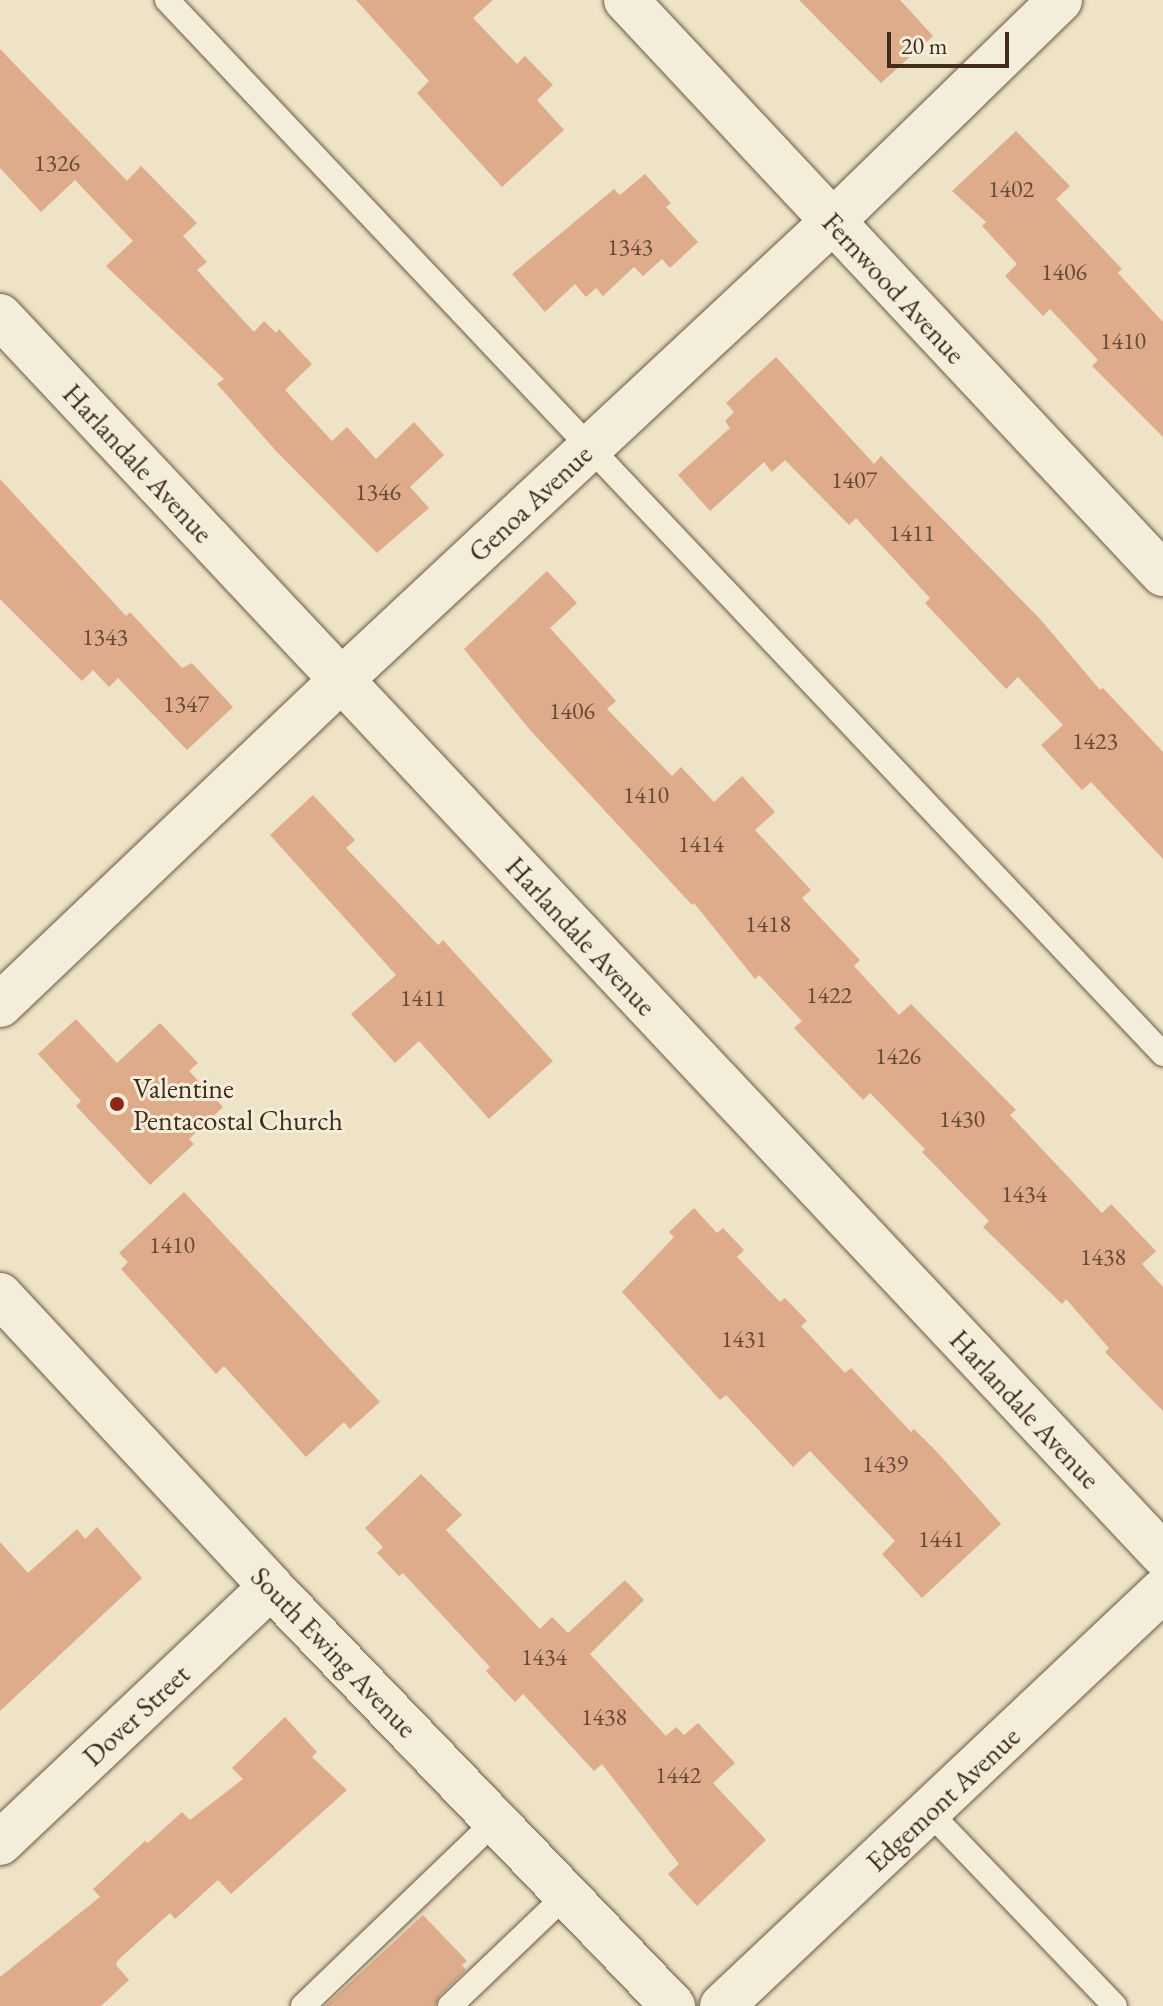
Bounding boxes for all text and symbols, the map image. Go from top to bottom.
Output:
scale bar [891,16,1013,66]
text: 20 m [901,30,948,61]
house number: 1326 [34,149,80,177]
house number: 1402 [988,175,1034,203]
street label: Fernwood Avenue [815,206,973,370]
house number: 1343 [607,233,653,261]
house number: 1406 [1041,258,1087,286]
house number: 1410 [1100,327,1146,355]
street label: Harlandale Avenue [56,377,220,549]
street label: Genoa Avenue [461,437,599,569]
house number: 1407 [831,466,877,494]
house number: 1346 [355,478,401,506]
house number: 1411 [889,519,935,547]
house number: 1343 [82,623,128,651]
house number: 1347 [163,690,209,718]
house number: 1406 [549,697,595,725]
house number: 1423 [1072,727,1118,755]
house number: 1410 [623,781,669,809]
house number: 1414 [678,830,724,858]
street label: Harlandale Avenue [499,850,663,1022]
house number: 1418 [745,910,791,938]
house number: 1422 [806,981,852,1009]
house number: 1411 [400,984,446,1012]
house number: 1426 [875,1042,921,1070]
place label: Valentine Pentacostal Church [133,1071,343,1137]
marker: Valentine Pentacostal Church [108,1095,126,1113]
house number: 1430 [939,1105,985,1133]
house number: 1434 [1001,1180,1047,1208]
house number: 1410 [149,1231,195,1259]
house number: 1438 [1080,1243,1126,1271]
street label: Harlandale Avenue [943,1323,1107,1495]
house number: 1431 [721,1325,767,1353]
house number: 1439 [862,1450,908,1478]
house number: 1441 [918,1525,964,1553]
street label: South Ewing Avenue [244,1560,424,1744]
house number: 1434 [521,1643,567,1671]
street label: Dover Street [76,1657,196,1773]
house number: 1438 [581,1703,627,1731]
street label: Edgemont Avenue [859,1719,1027,1879]
house number: 1442 [655,1761,701,1789]

